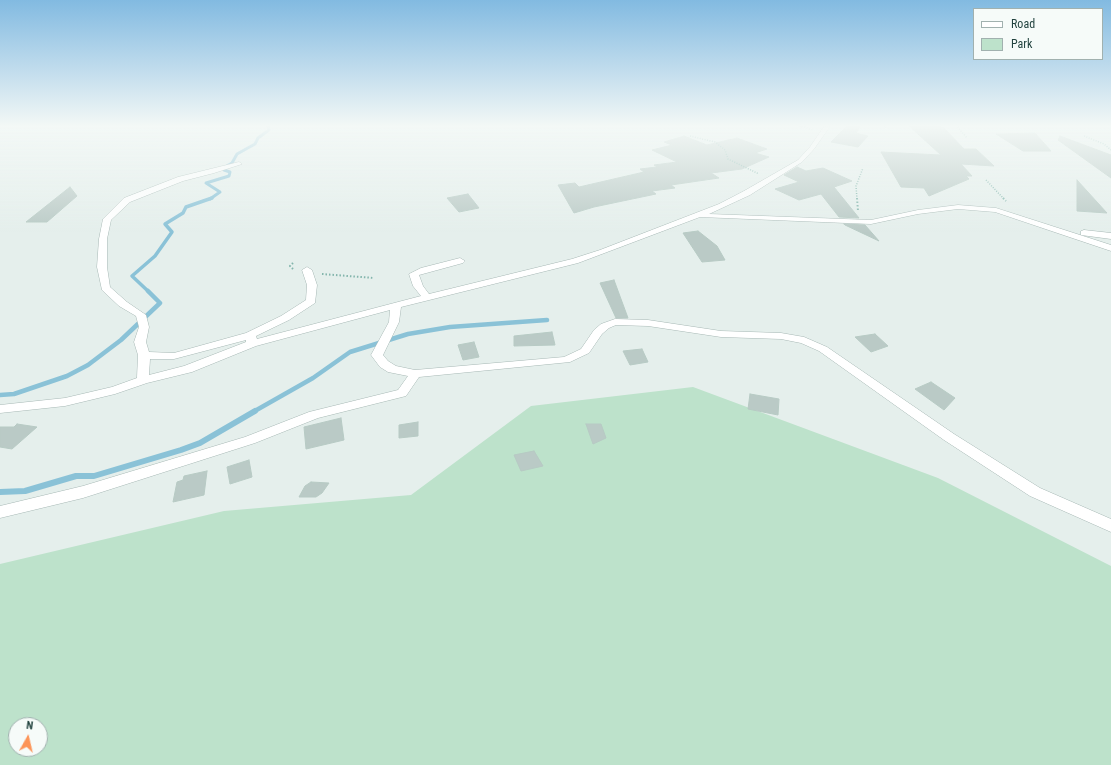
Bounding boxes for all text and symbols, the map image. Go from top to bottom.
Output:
legend [973,8,1103,60]
text: Road [1011,17,1035,31]
text: Park [1011,37,1032,51]
north arrow [8,717,48,757]
text: N [25,719,34,733]

